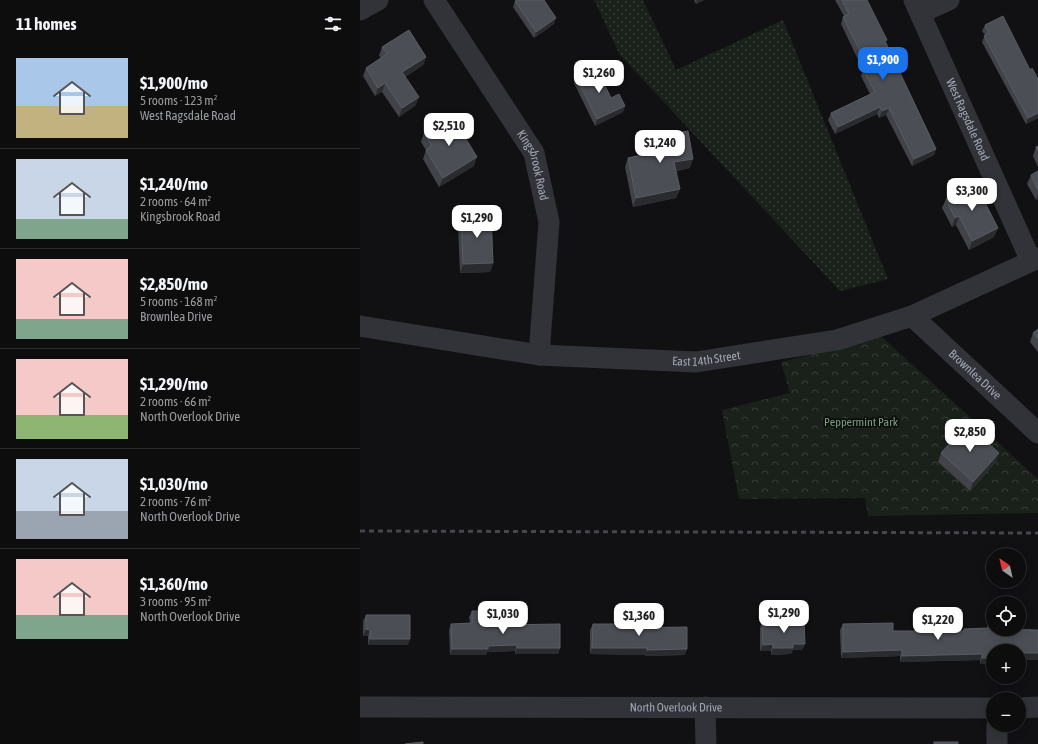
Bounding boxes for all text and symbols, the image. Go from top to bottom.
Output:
icon: filters [322,13,344,35]
text: 11 homes [16,14,77,34]
pin: $1,900 [850,47,916,81]
text: $1,900 [867,52,899,67]
pin: $1,260 [566,60,632,94]
text: $1,260 [583,65,615,80]
text: $1,900/mo [140,73,208,93]
icon: home [48,74,96,122]
street label: West Ragsdale Road [943,76,992,163]
text: 5 rooms · 123 m² [140,93,217,108]
text: West Ragsdale Road [140,108,236,123]
pin: $2,510 [416,113,482,147]
text: $2,510 [433,118,465,133]
street label: Kingsbrook Road [514,127,551,202]
pin: $1,240 [627,130,693,164]
text: $1,240 [644,135,676,150]
text: $1,240/mo [140,174,208,194]
icon: home [48,175,96,223]
pin: $3,300 [939,178,1005,212]
text: $3,300 [956,183,988,198]
text: 2 rooms · 64 m² [140,194,211,209]
pin: $1,290 [444,205,510,239]
text: Kingsbrook Road [140,209,220,224]
text: $1,290 [461,210,493,225]
text: $2,850/mo [140,274,208,294]
icon: home [48,275,96,323]
text: 5 rooms · 168 m² [140,294,217,309]
text: Brownlea Drive [140,309,212,324]
street label: Brownlea Drive [946,347,1004,402]
street label: East 14th Street [672,348,742,369]
text: $1,290/mo [140,374,208,394]
icon: home [48,375,96,423]
text: 2 rooms · 66 m² [140,394,211,409]
text: North Overlook Drive [140,409,240,424]
park label: Peppermint Park [824,415,899,429]
pin: $2,850 [937,419,1003,453]
text: $2,850 [954,424,986,439]
text: $1,030/mo [140,474,208,494]
icon: home [48,475,96,523]
text: 2 rooms · 76 m² [140,494,211,509]
text: North Overlook Drive [140,509,240,524]
north arrow [986,548,1026,588]
map controls [986,548,1026,732]
text: $1,360/mo [140,574,208,594]
icon: home [48,575,96,623]
text: 3 rooms · 95 m² [140,594,211,609]
button: locate [986,596,1026,636]
pin: $1,290 [751,600,817,634]
pin: $1,030 [470,601,536,635]
pin: $1,360 [606,603,672,637]
text: $1,290 [768,605,800,620]
text: $1,030 [487,606,519,621]
pin: $1,220 [905,607,971,641]
text: $1,360 [623,608,655,623]
text: North Overlook Drive [140,609,240,624]
text: $1,220 [922,612,954,627]
button: + [986,644,1026,684]
button: − [986,692,1026,732]
street label: North Overlook Drive [630,700,722,715]

